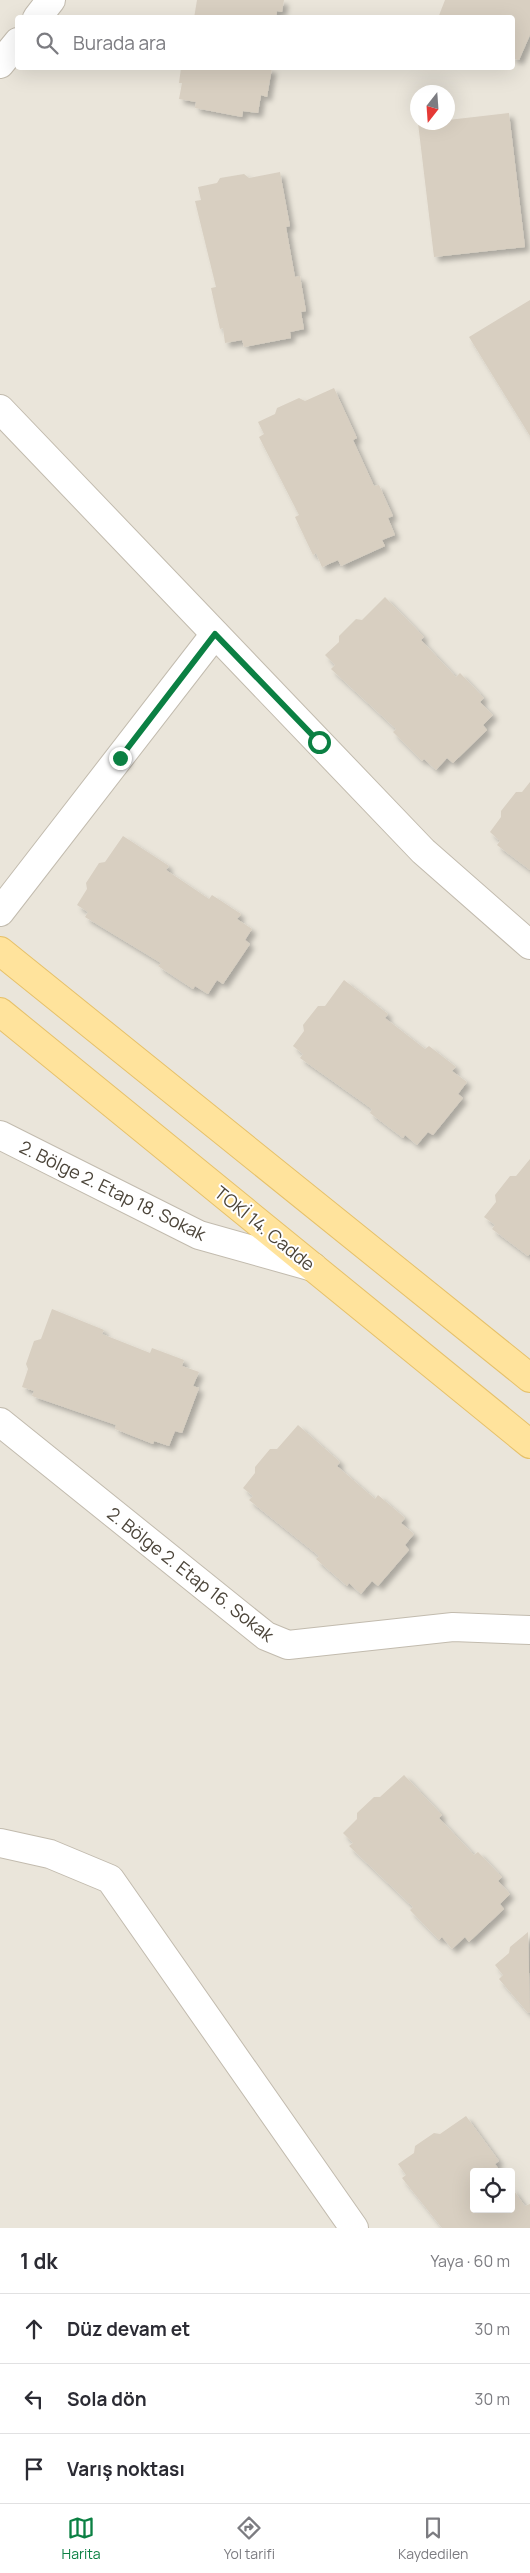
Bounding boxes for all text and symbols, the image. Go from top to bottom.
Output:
search box [15,15,515,70]
icon: search [33,29,61,57]
text: Burada ara [73,30,166,56]
north arrow [410,85,455,130]
route start [308,731,331,754]
route end [109,747,132,770]
street label: 2. Bölge 2. Etap 18. Sokak [16,1134,211,1246]
street label: TOKİ 14. Cadde [210,1180,320,1276]
street label: 2. Bölge 2. Etap 16. Sokak [103,1501,280,1647]
map controls [470,2168,515,2213]
button: locate [470,2168,515,2213]
text: 1 dk [20,2247,58,2275]
text: Yaya · 60 m [430,2250,510,2272]
icon: ahead [20,2315,48,2343]
text: Düz devam et [67,2316,190,2342]
text: 30 m [475,2318,510,2340]
icon: left [20,2385,48,2413]
text: Sola dön [67,2386,147,2412]
text: 30 m [475,2388,510,2410]
icon: arrive [20,2455,48,2483]
text: Varış noktası [67,2456,185,2482]
tab: Harita [62,2514,101,2563]
tab: Yol tarifi [224,2514,275,2563]
tab: Kaydedilen [398,2514,468,2563]

